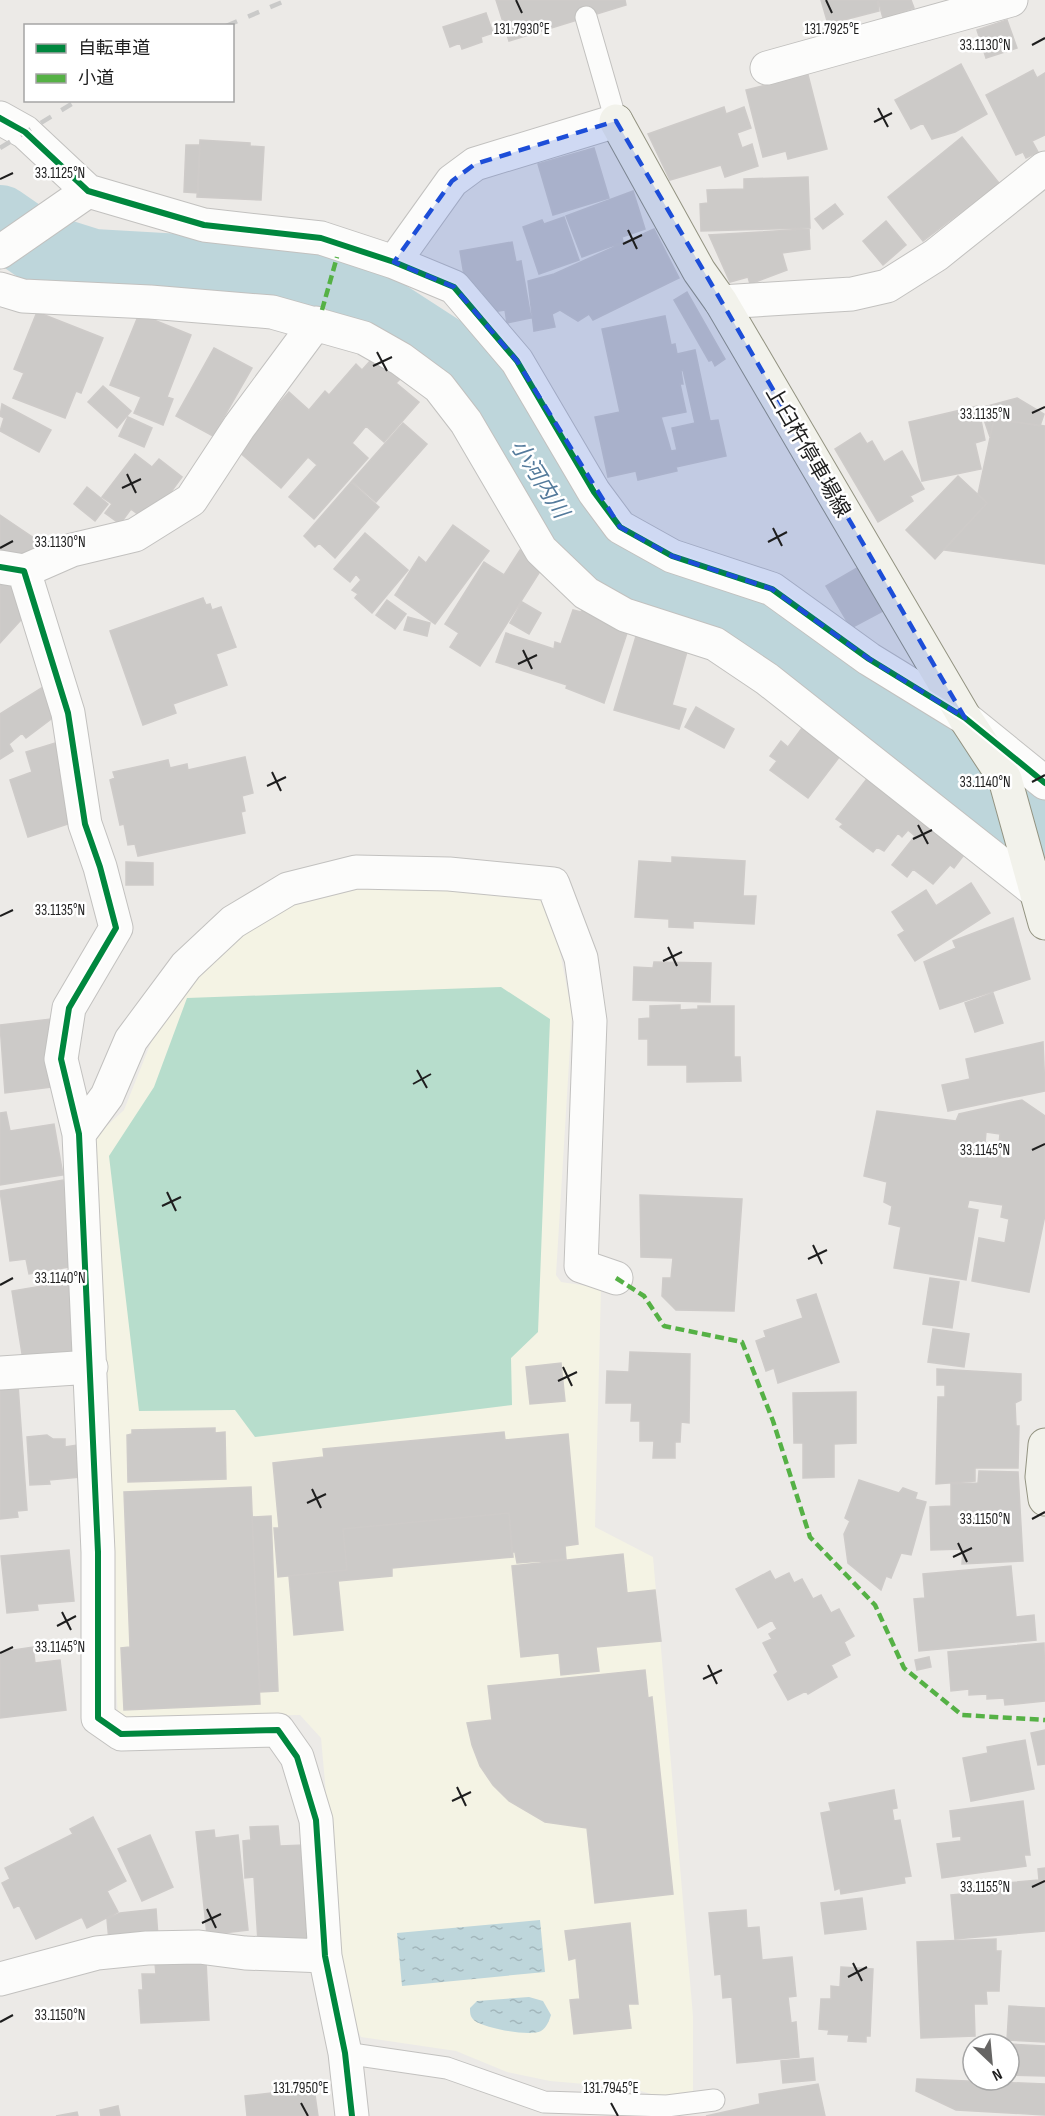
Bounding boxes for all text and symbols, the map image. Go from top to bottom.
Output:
text: 131.7930°E [494,20,550,39]
text: 131.7925°E [804,20,860,39]
legend [24,24,234,102]
text: 33.1130°N [959,36,1011,55]
text: 自転車道 [78,38,150,59]
text: 小道 [78,68,114,89]
text: 33.1125°N [35,164,85,183]
street label: 上臼杵停車場線 [760,382,856,522]
text: 33.1135°N [960,405,1010,424]
water label: 小河内川 [504,435,575,525]
text: 33.1130°N [34,533,86,552]
text: 33.1140°N [959,773,1011,792]
text: 33.1135°N [35,901,85,920]
text: 33.1145°N [960,1141,1010,1160]
text: 33.1140°N [34,1269,86,1288]
text: 33.1150°N [960,1510,1010,1529]
text: 33.1145°N [35,1638,85,1657]
text: 33.1155°N [960,1878,1010,1897]
text: 33.1150°N [35,2006,85,2025]
north arrow [961,2032,1021,2092]
text: N [989,2064,1005,2085]
text: 131.7950°E [273,2079,329,2098]
text: 131.7945°E [583,2079,639,2098]

